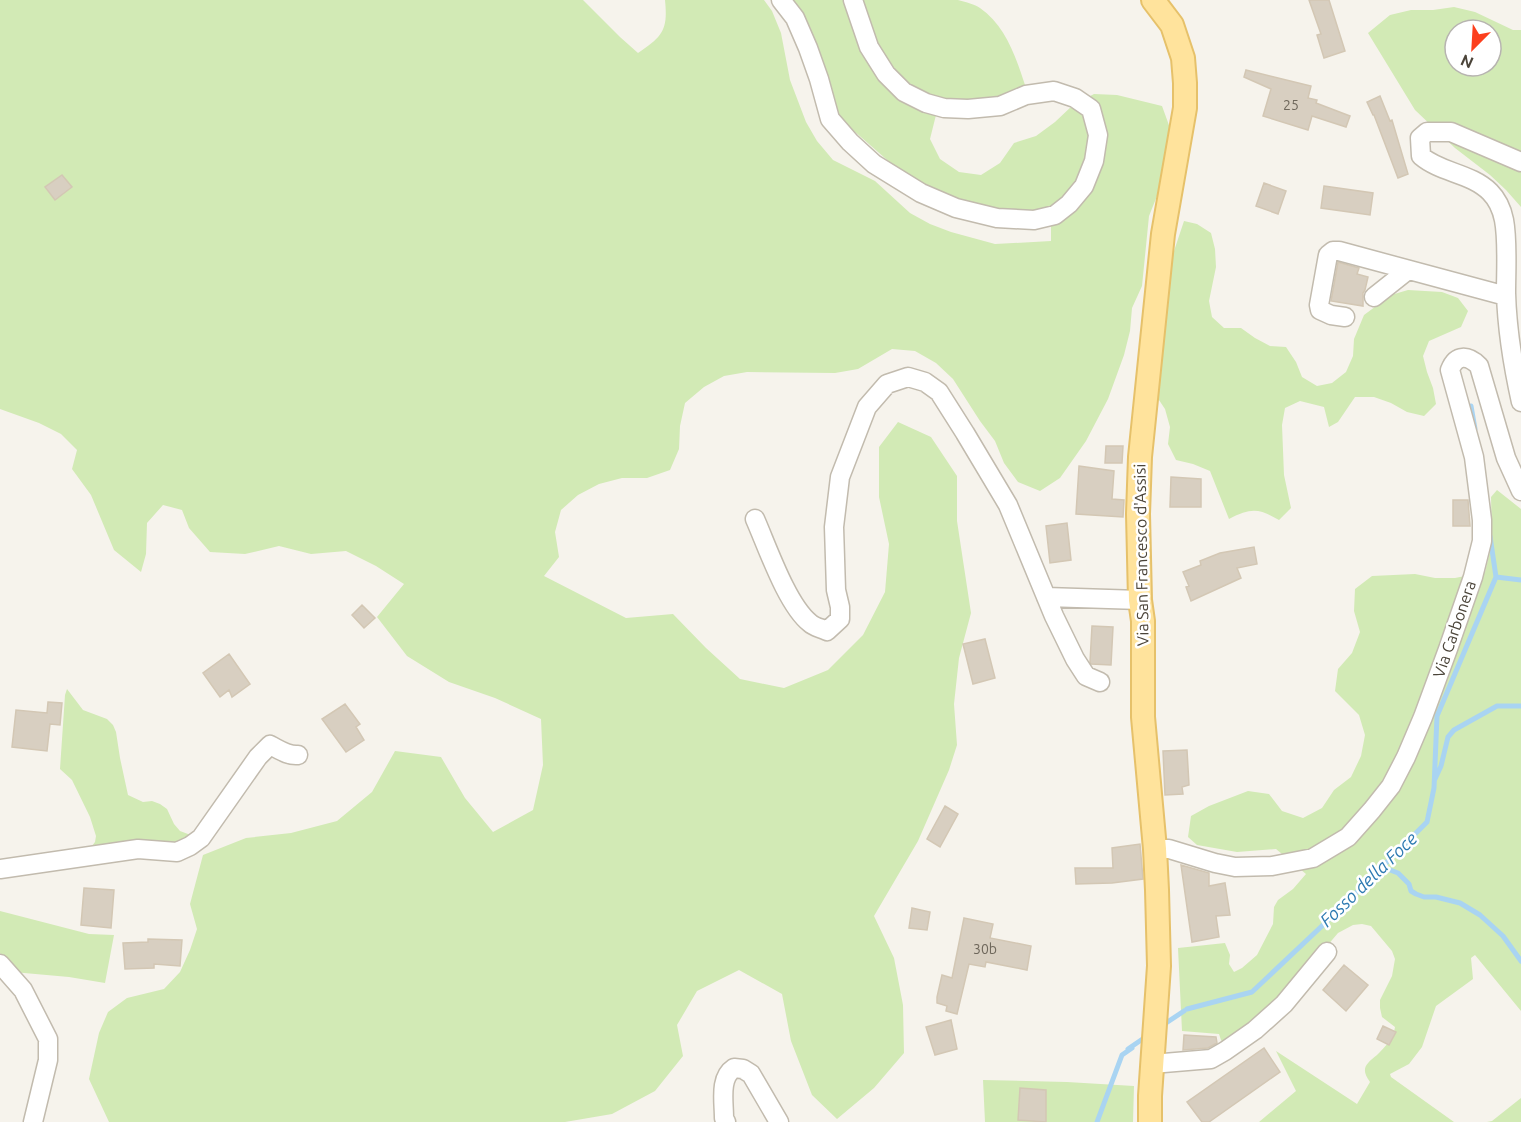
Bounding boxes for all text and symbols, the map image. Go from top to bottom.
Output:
north arrow [1443,18,1503,78]
text: N [1458,51,1476,72]
house number: 25 [1283,97,1299,113]
street label: Via San Francesco d'Assisi [1130,464,1152,646]
street label: Via Carbonera [1429,578,1479,680]
water label: Fosso della Foce [1315,828,1421,930]
house number: 30b [973,941,997,957]

